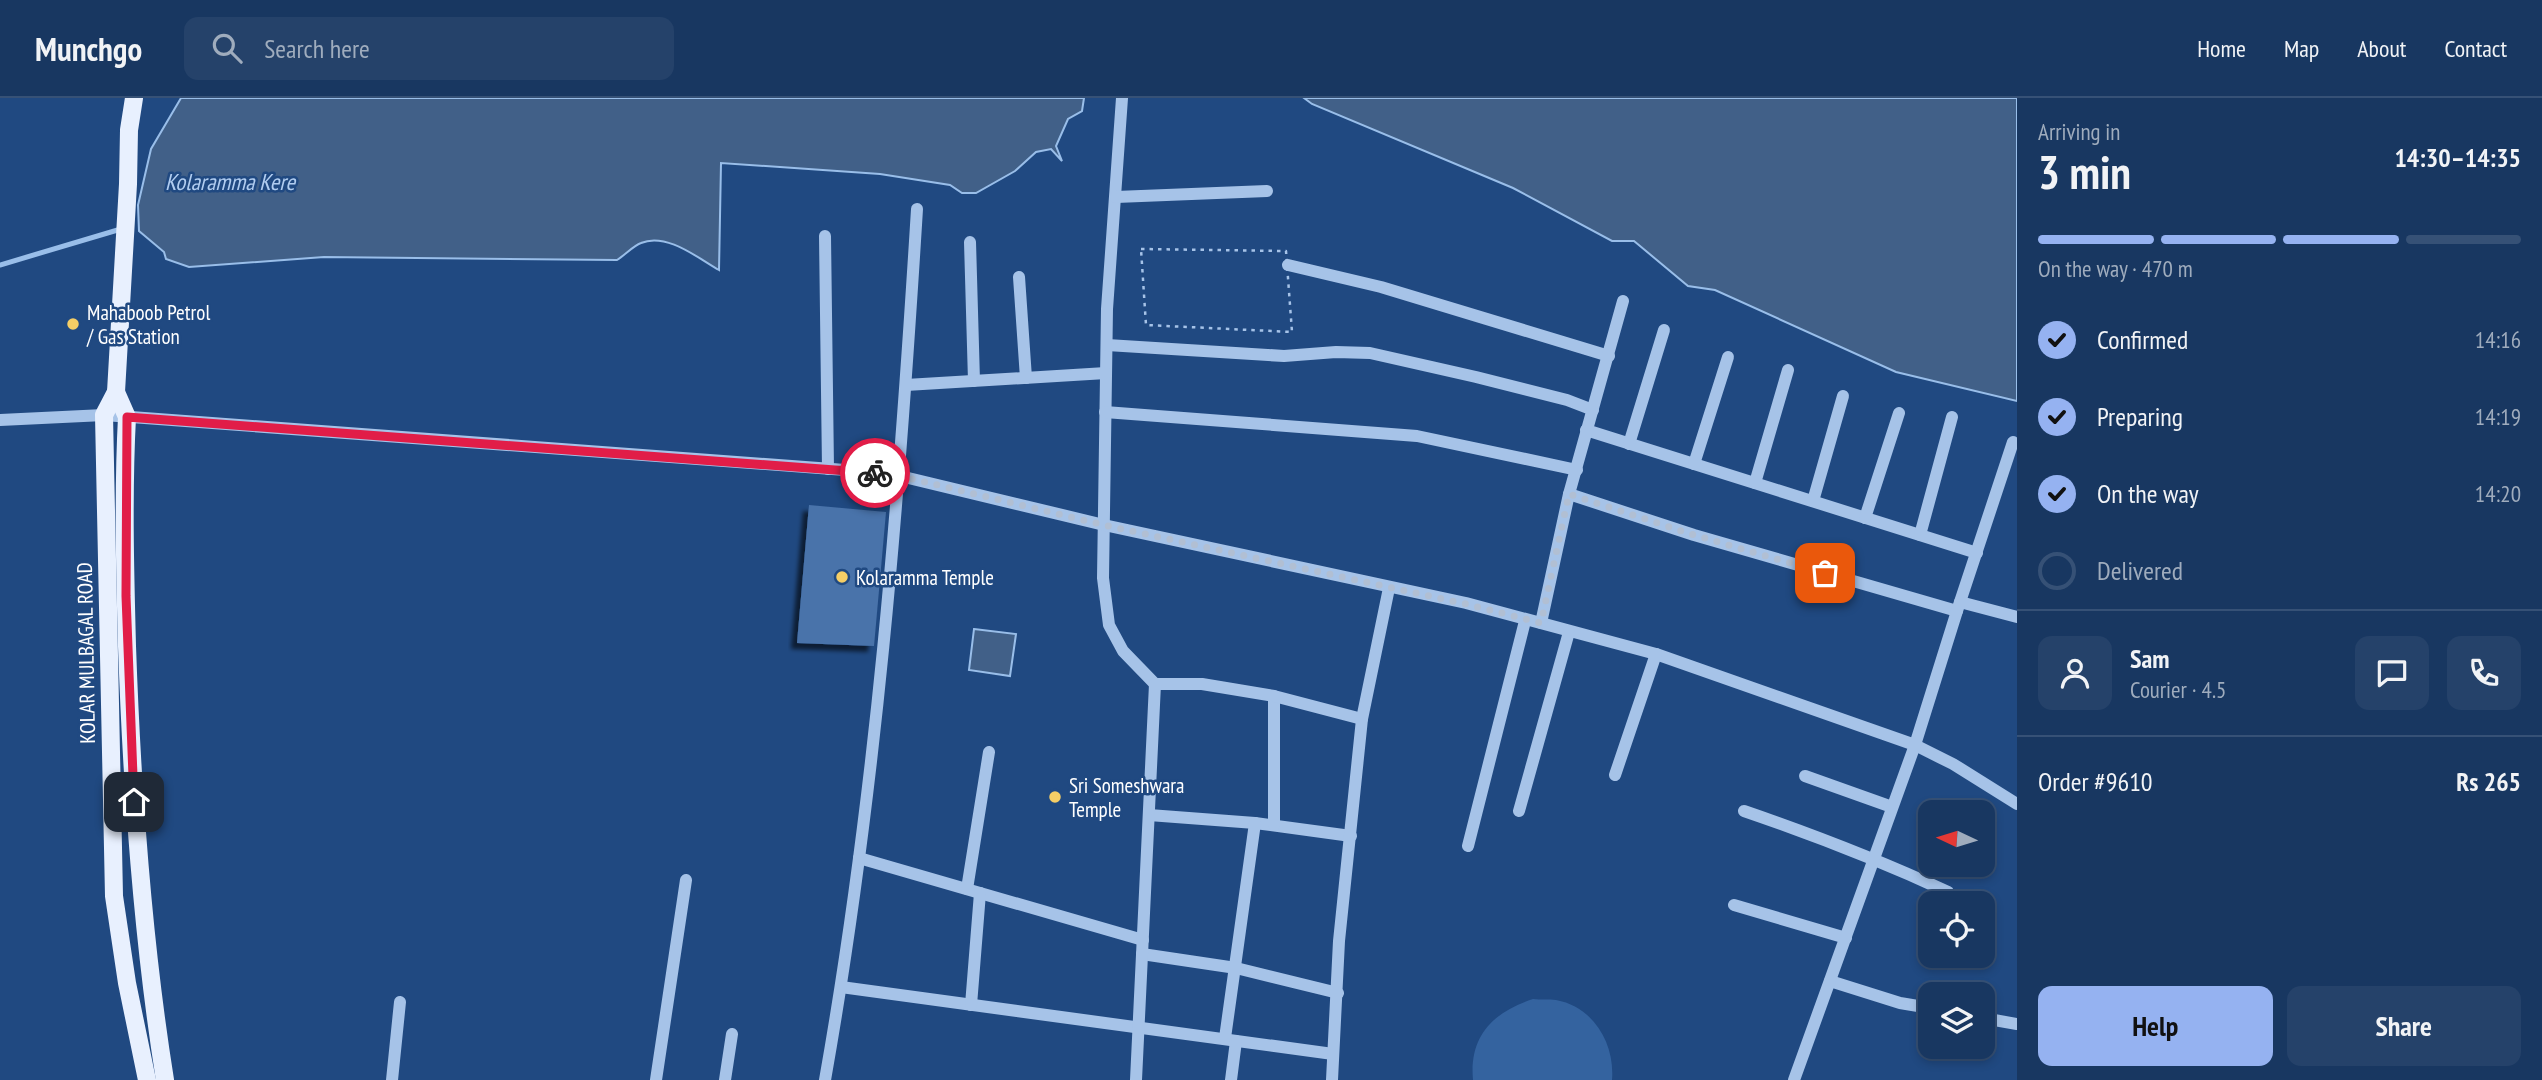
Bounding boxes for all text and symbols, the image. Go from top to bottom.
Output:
search box [184,17,674,80]
text: Munchgo [35,27,142,70]
icon: search [208,29,246,67]
text: Search here [264,32,370,65]
text: Home [2197,33,2246,64]
text: Map [2284,33,2319,64]
text: About [2357,33,2406,64]
text: Contact [2444,33,2507,64]
text: Arriving in [2038,117,2120,146]
text: 14:30–14:35 [2394,141,2521,174]
text: 3 min [2038,142,2131,202]
water label: Kolaramma Kere [165,167,297,196]
text: On the way · 470 m [2038,254,2193,283]
place label: Mahaboob Petrol / Gas Station [86,299,210,350]
marker: Mahaboob Petrol / Gas Station [65,316,81,332]
icon: check [2038,321,2076,359]
text: Confirmed [2097,323,2188,356]
text: 14:16 [2475,325,2521,354]
icon: check [2038,398,2076,436]
text: Preparing [2097,400,2183,433]
text: 14:19 [2475,402,2521,431]
courier [840,438,910,508]
icon: bike [856,454,894,492]
icon: check [2038,475,2076,513]
text: On the way [2097,477,2199,510]
text: 14:20 [2475,479,2521,508]
pin [1795,543,1855,603]
icon: bag [1806,554,1844,592]
text: Delivered [2097,554,2183,587]
street label: KOLAR MULBAGAL ROAD [71,562,101,744]
place label: Kolaramma Temple [856,564,994,591]
marker: Kolaramma Temple [834,569,850,585]
button: person [2038,636,2112,710]
button: chat [2355,636,2429,710]
button: phone [2447,636,2521,710]
text: Sam [2130,642,2169,675]
text: Courier · 4.5 [2130,675,2226,704]
text: Order #9610 [2038,765,2153,798]
text: Rs 265 [2456,765,2521,798]
pin [104,772,164,832]
place label: Sri Someshwara Temple [1069,772,1184,823]
icon: home [115,783,153,821]
marker: Sri Someshwara Temple [1047,789,1063,805]
north arrow [1918,800,1995,877]
map controls [1918,800,1995,1059]
button: locate [1918,891,1995,968]
button: layers [1918,982,1995,1059]
button: Help [2038,986,2273,1066]
button: Share [2287,986,2521,1066]

